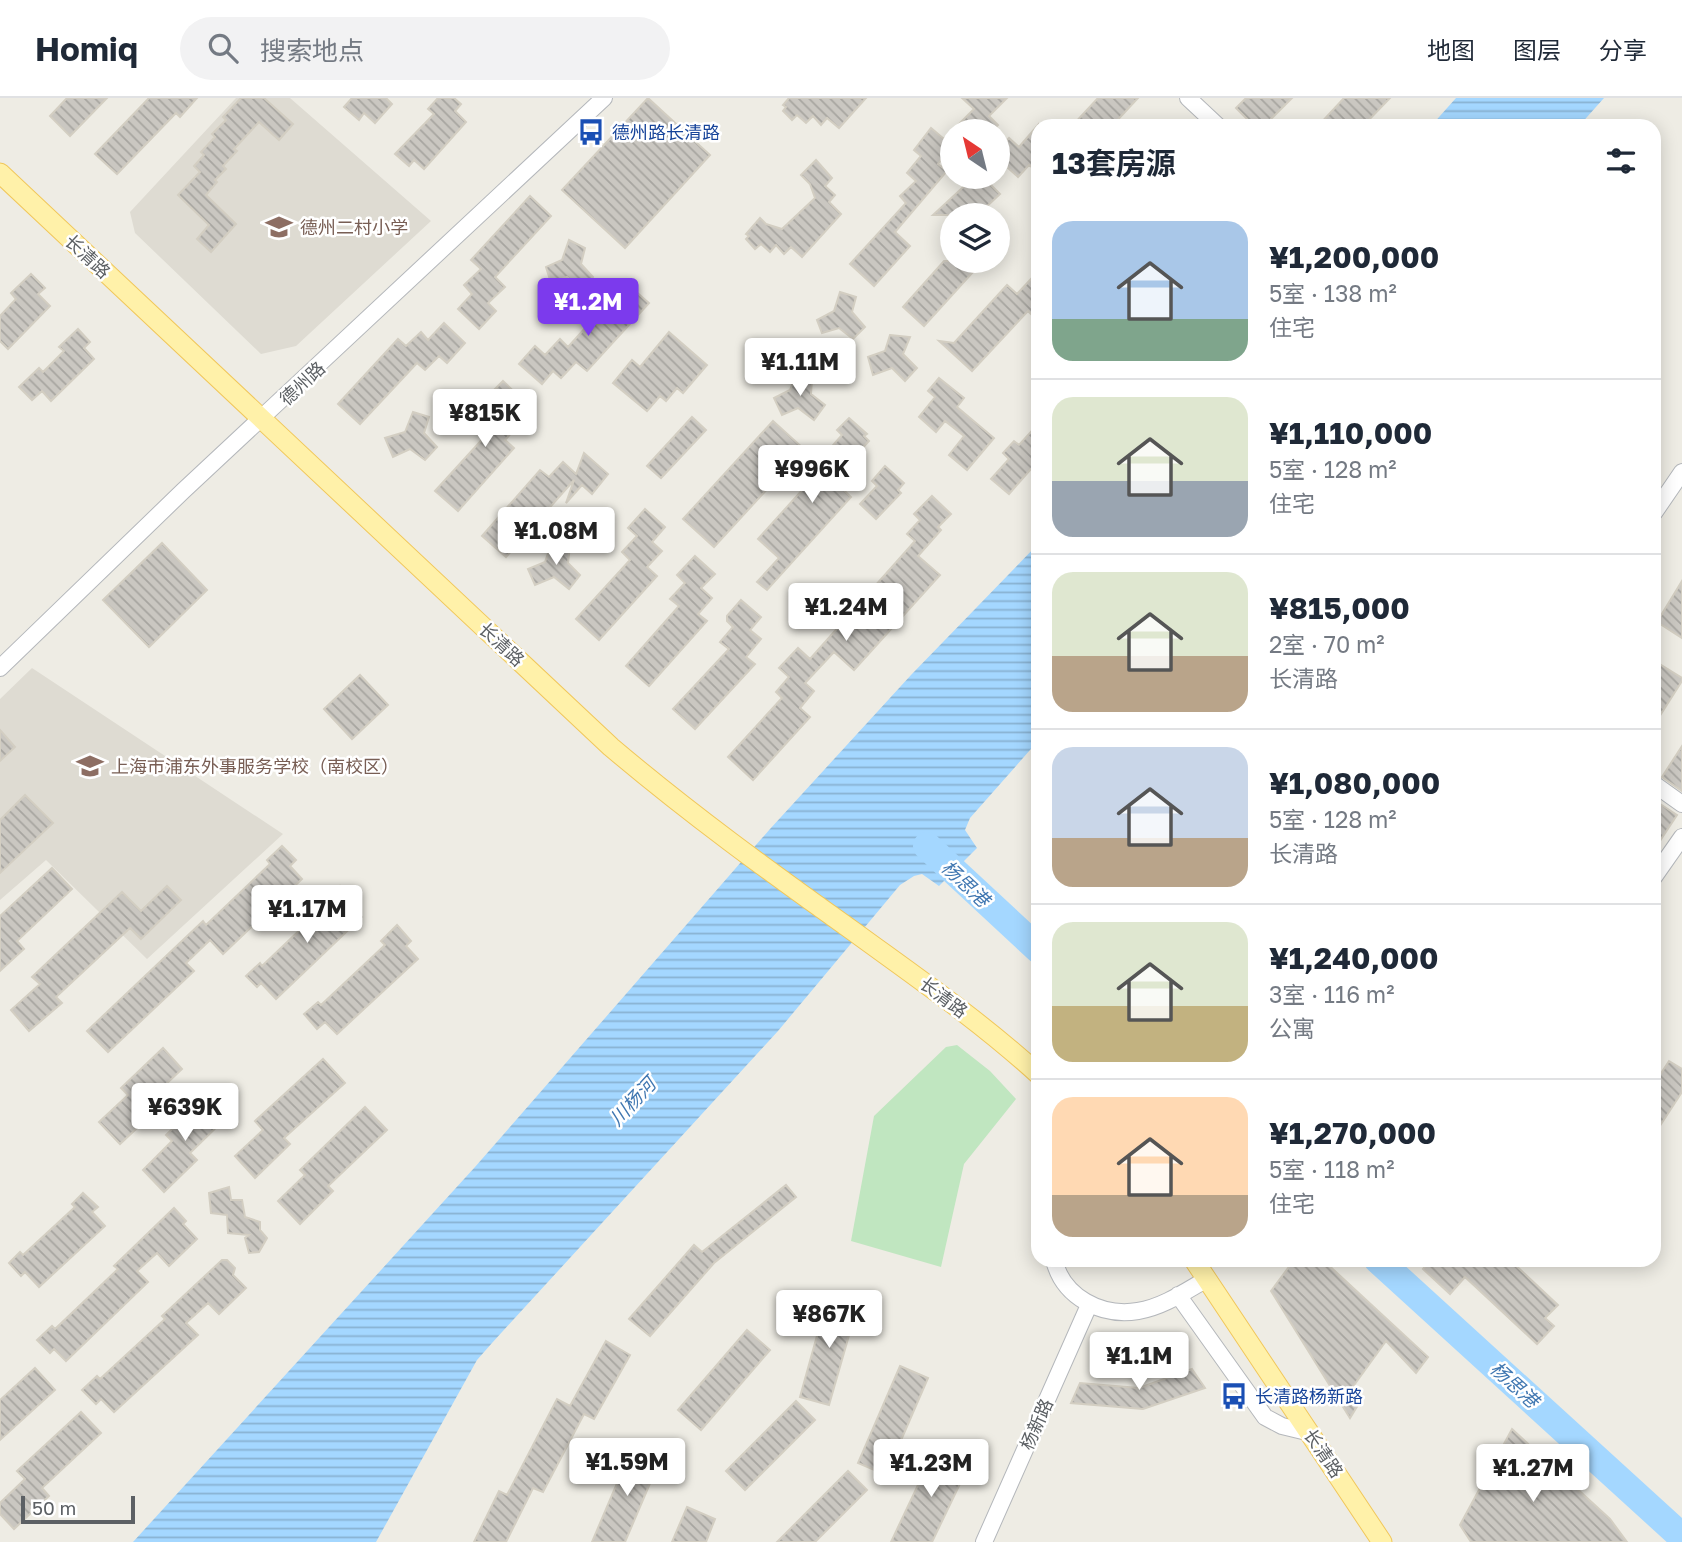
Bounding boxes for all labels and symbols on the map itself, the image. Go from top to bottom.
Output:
bus stop icon: 德州路长清路 [576,117,606,147]
north arrow [940,119,1010,189]
place label: 德州路长清路 [612,121,720,143]
school or university icon: 德州二村小学 [264,212,294,242]
place label: 德州二村小学 [300,216,408,238]
street label: 长清路 [61,230,115,282]
pin: ¥1.2M [539,278,637,338]
pin: ¥1.11M [743,338,857,398]
street label: 德州路 [275,357,329,409]
pin: ¥815K [436,390,534,449]
pin: ¥996K [763,446,861,505]
pin: ¥1.08M [499,508,613,567]
pin: ¥1.24M [789,584,903,643]
street label: 长清路 [475,618,529,670]
school or university icon: 上海市浦东外事服务学校（南校区） [75,751,105,781]
place label: 上海市浦东外事服务学校（南校区） [111,755,399,777]
water label: 杨思港 [937,855,997,913]
pin: ¥1.17M [250,886,364,945]
street label: 长清路 [916,972,972,1022]
water label: 川杨河 [604,1069,663,1130]
pin: ¥639K [136,1084,234,1143]
pin: ¥867K [780,1290,878,1350]
pin: ¥1.1M [1090,1332,1188,1392]
water label: 杨思港 [1486,1356,1546,1414]
bus stop icon: 长清路杨新路 [1219,1381,1249,1411]
place label: 长清路杨新路 [1255,1385,1363,1407]
street label: 杨新路 [1015,1395,1057,1453]
street label: 长清路 [1300,1424,1348,1482]
pin: ¥1.59M [570,1438,684,1498]
pin: ¥1.23M [874,1440,988,1499]
pin: ¥1.27M [1476,1444,1590,1504]
scale bar [21,1493,135,1525]

